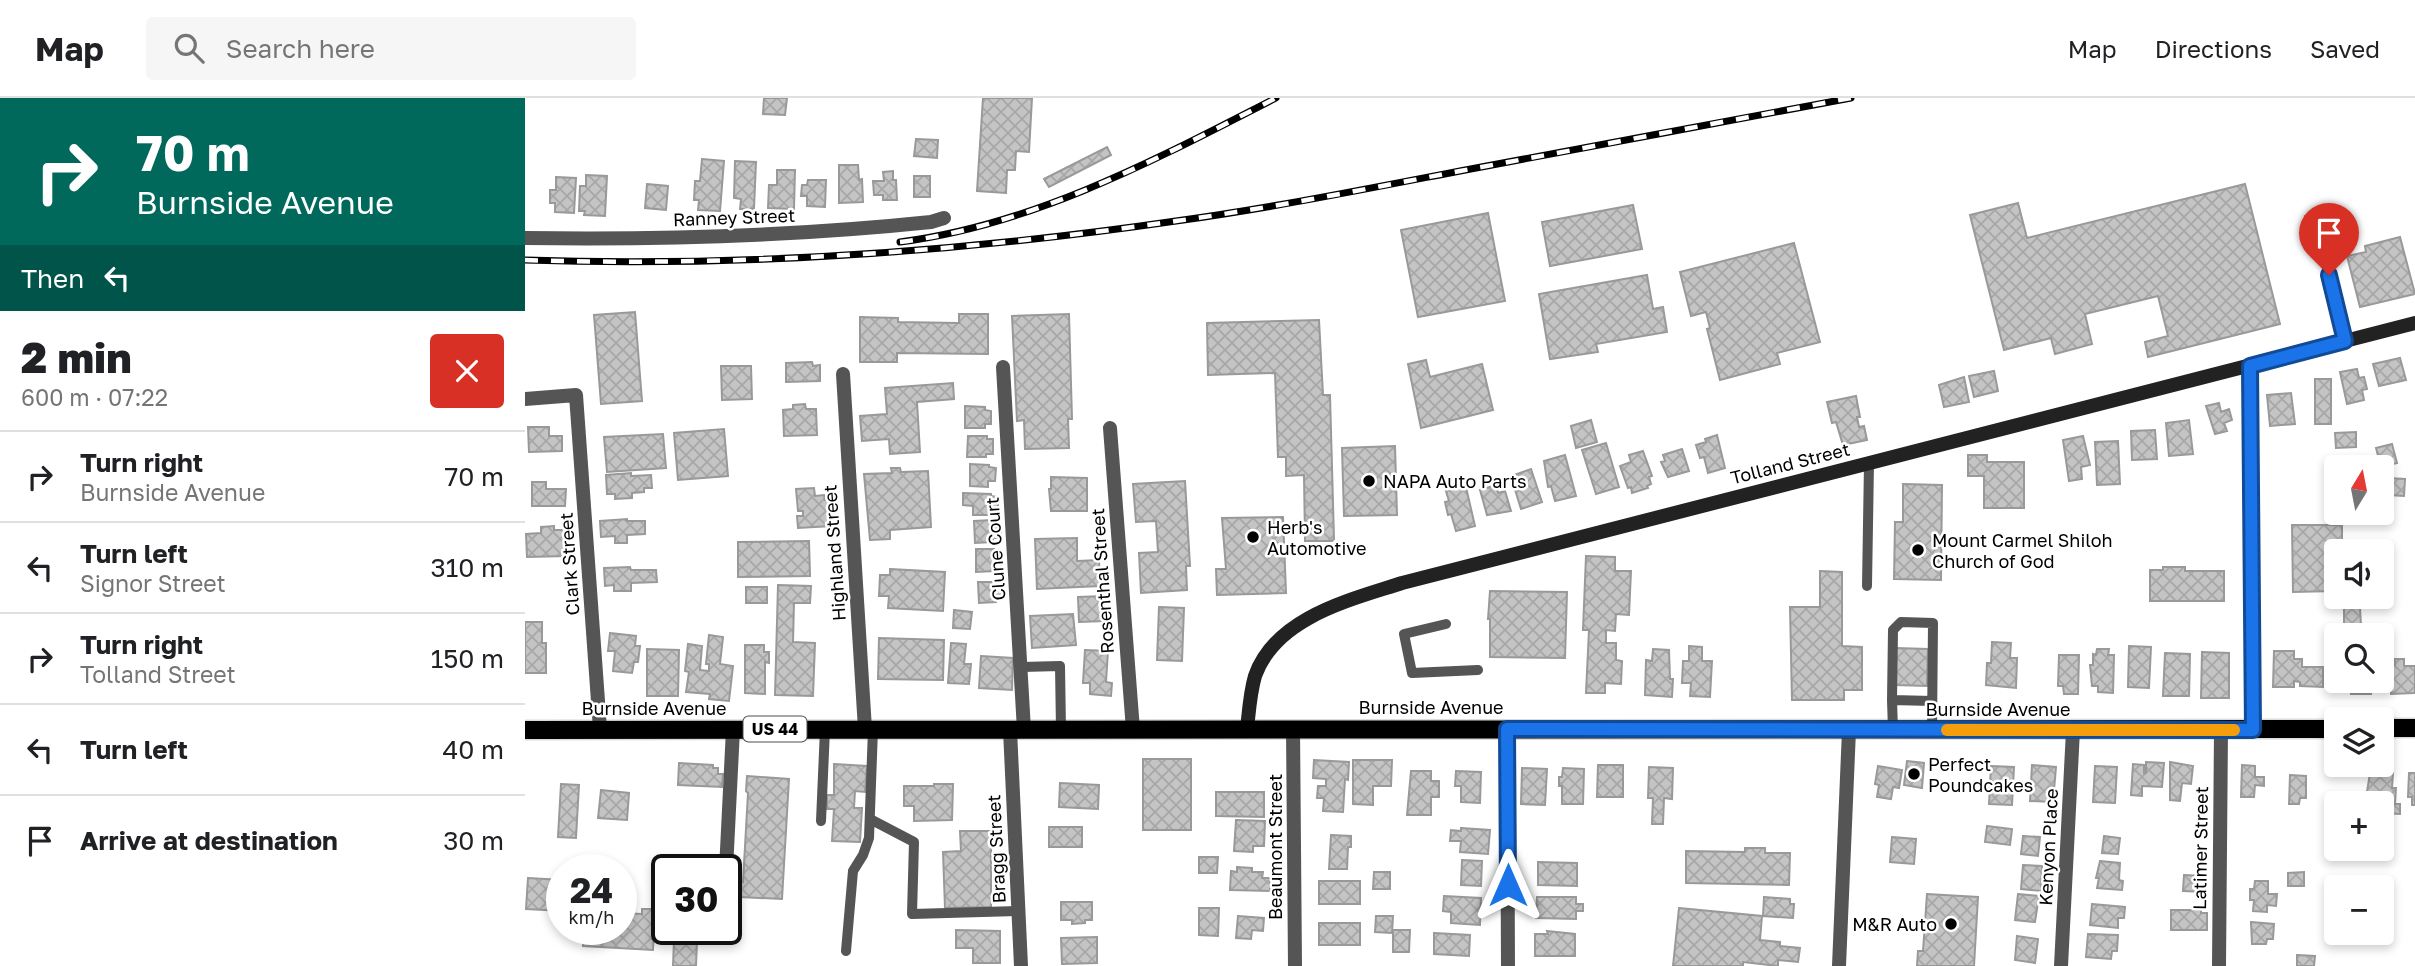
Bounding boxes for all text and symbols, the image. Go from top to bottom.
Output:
search box [146,17,636,80]
text: Map [35,29,104,68]
icon: search [170,29,208,67]
text: Search here [226,33,375,64]
text: Map [2068,34,2117,63]
text: Directions [2155,34,2272,63]
text: Saved [2310,34,2380,63]
text: 70 m [136,123,250,182]
icon: right [21,126,112,217]
text: Burnside Avenue [136,183,394,221]
pin [2299,203,2359,275]
street label: Ranney Street [672,204,796,230]
icon: arrive [2310,214,2348,252]
icon: left [98,259,136,297]
text: Then [21,263,84,294]
text: 2 min [21,332,132,382]
button: close [430,334,504,408]
text: 600 m · 07:22 [21,383,168,411]
street label: Tolland Street [1728,438,1852,488]
text: Turn right [80,447,203,478]
north arrow [2324,455,2394,525]
map controls [2324,455,2394,945]
icon: right [21,458,59,496]
text: 70 m [445,461,504,492]
place label: NAPA Auto Parts [1383,470,1527,492]
marker: NAPA Auto Parts [1361,473,1377,489]
text: Burnside Avenue [80,478,265,506]
street label: Highland Street [818,484,850,622]
street label: Clune Court [980,497,1010,601]
street label: Rosenthal Street [1086,508,1118,654]
street label: Clark Street [554,512,584,616]
place label: Herb's Automotive [1267,516,1367,559]
marker: Herb's Automotive [1245,529,1261,545]
place label: Mount Carmel Shiloh Church of God [1932,529,2113,572]
text: Turn left [80,538,188,569]
button: sound [2324,539,2394,609]
marker: Mount Carmel Shiloh Church of God [1910,542,1926,558]
icon: left [21,549,59,587]
text: 310 m [431,552,504,583]
text: Signor Street [80,569,226,597]
button: search [2324,623,2394,693]
text: Turn right [80,629,203,660]
icon: right [21,640,59,678]
text: 150 m [431,643,504,674]
text: Tolland Street [80,660,236,688]
street label: Burnside Avenue [1359,696,1503,718]
street label: Burnside Avenue [582,697,726,719]
street label: Burnside Avenue [1926,698,2070,720]
button: layers [2324,707,2394,777]
road number: US 44 [743,716,807,742]
icon: left [21,731,59,769]
text: Turn left [80,734,188,765]
text: 40 m [443,734,504,765]
place label: Perfect Poundcakes [1928,753,2033,796]
marker: Perfect Poundcakes [1906,766,1922,782]
street label: Beaumont Street [1264,774,1286,920]
street label: Latimer Street [2188,786,2212,910]
street label: Kenyon Place [2034,788,2062,906]
button: + [2324,791,2394,861]
street label: Bragg Street [982,794,1010,904]
icon: arrive [21,822,59,860]
text: Arrive at destination [80,825,338,856]
text: 30 m [443,825,504,856]
position arrow [1471,848,1545,922]
speed limit sign: 30 [651,854,742,945]
text: 24 [570,869,613,911]
button: − [2324,875,2394,945]
text: km/h [569,906,614,928]
place label: M&R Auto [1852,913,1937,935]
marker: M&R Auto [1943,916,1959,932]

